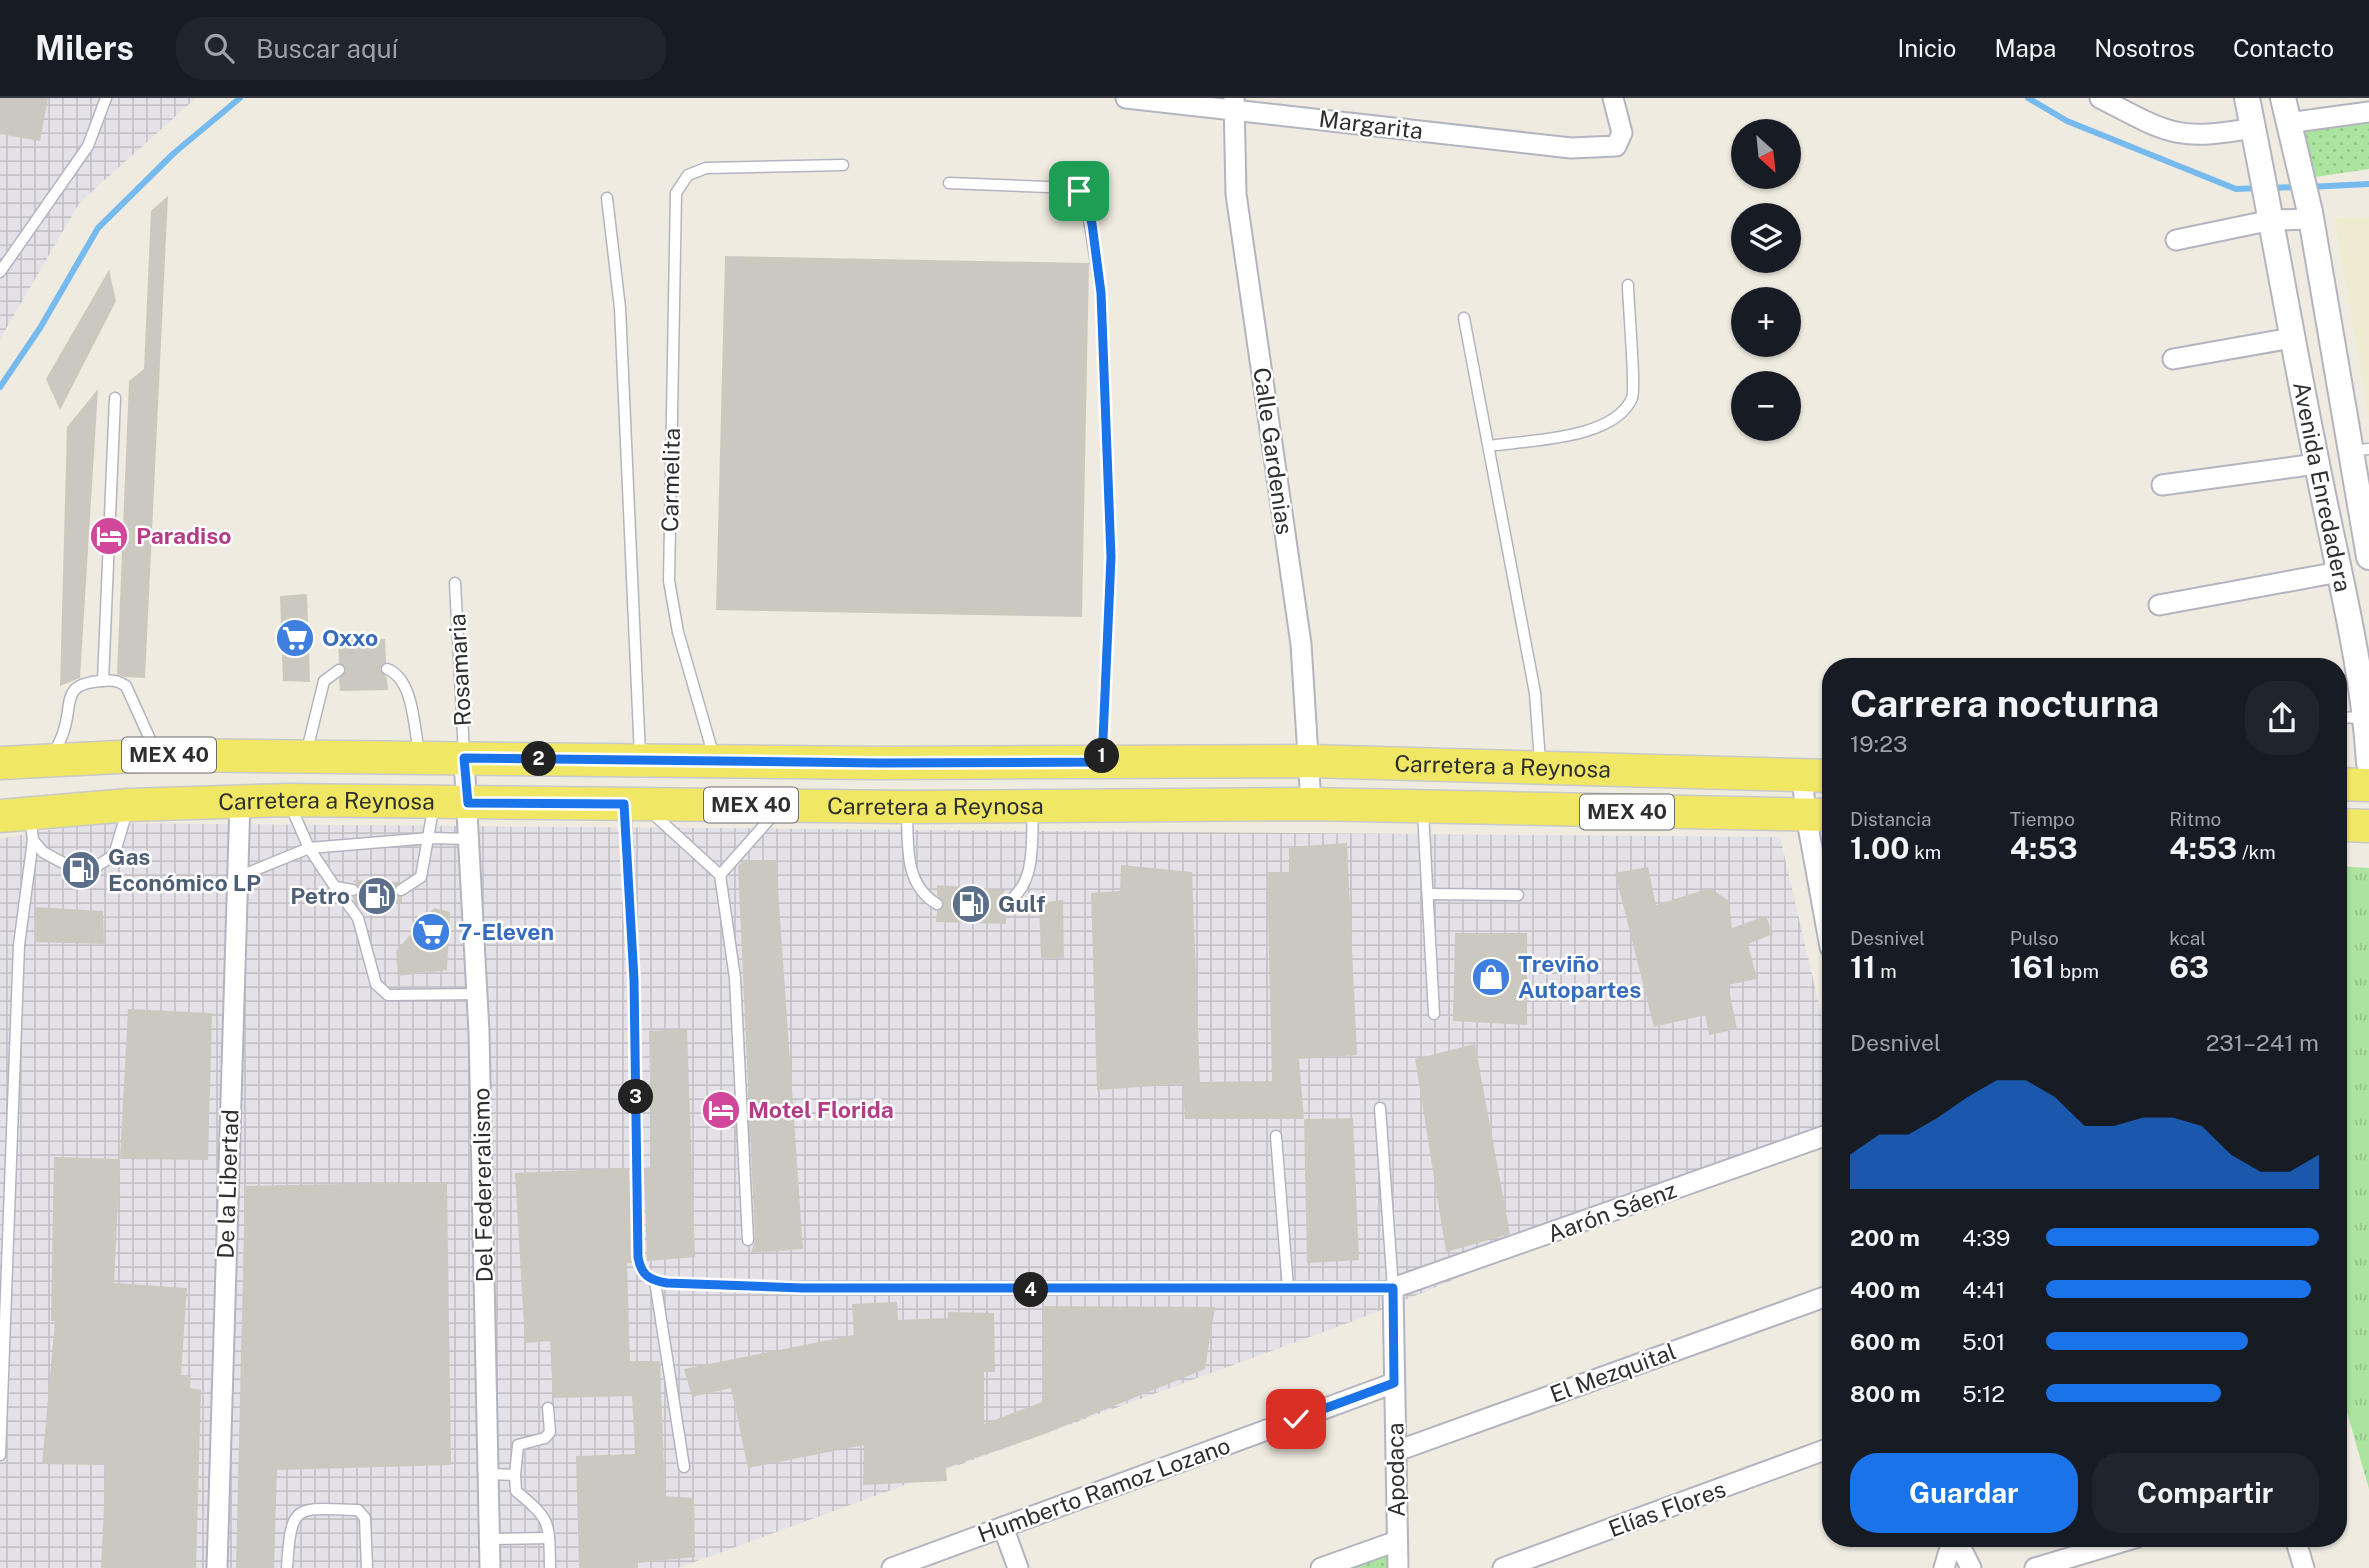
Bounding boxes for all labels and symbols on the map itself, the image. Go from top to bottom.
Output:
street label: Margarita [1318,105,1425,144]
north arrow [1731,119,1801,189]
pin [1049,161,1109,221]
street label: Calle Gardenias [1248,366,1299,536]
street label: Avenida Enredadera [2288,379,2357,594]
street label: Carmelita [656,428,685,532]
hotel icon: Paradiso [88,515,130,557]
place label: Paradiso [136,522,232,549]
street label: Rosamaria [443,613,476,727]
supermarket icon: Oxxo [274,617,316,659]
place label: Oxxo [322,624,378,651]
road number: MEX 40 [122,738,216,772]
pin: 1 [1084,738,1120,774]
pin: 2 [522,742,556,776]
street label: Carretera a Reynosa [1394,749,1611,783]
street label: Carretera a Reynosa [218,786,435,815]
road number: MEX 40 [704,788,798,822]
street label: Carretera a Reynosa [827,792,1044,820]
road number: MEX 40 [1580,794,1674,830]
place label: Gas Económico LP [108,843,261,896]
fuel station icon: Gas Económico LP [60,849,102,891]
fuel station icon: Petro [356,875,398,917]
place label: Petro [290,882,350,909]
fuel station icon: Gulf [950,883,992,925]
place label: Gulf [998,890,1045,917]
supermarket icon: 7-Eleven [410,911,452,953]
place label: 7-Eleven [458,918,554,945]
place label: Treviño Autopartes [1518,950,1641,1003]
shop icon: Treviño Autopartes [1470,956,1512,998]
pin: 3 [618,1080,654,1114]
street label: Del Federeralismo [467,1087,498,1283]
hotel icon: Motel Florida [700,1089,742,1131]
place label: Motel Florida [748,1096,894,1123]
street label: De la Libertad [211,1109,244,1259]
street label: Aarón Sáenz [1544,1176,1680,1247]
pin: 4 [1014,1272,1048,1308]
street label: El Mezquital [1546,1337,1679,1408]
pin [1266,1389,1326,1449]
street label: Apodaca [1381,1423,1410,1518]
street label: Humberto Ramoz Lozano [974,1431,1234,1548]
street label: Elías Flores [1605,1475,1729,1542]

